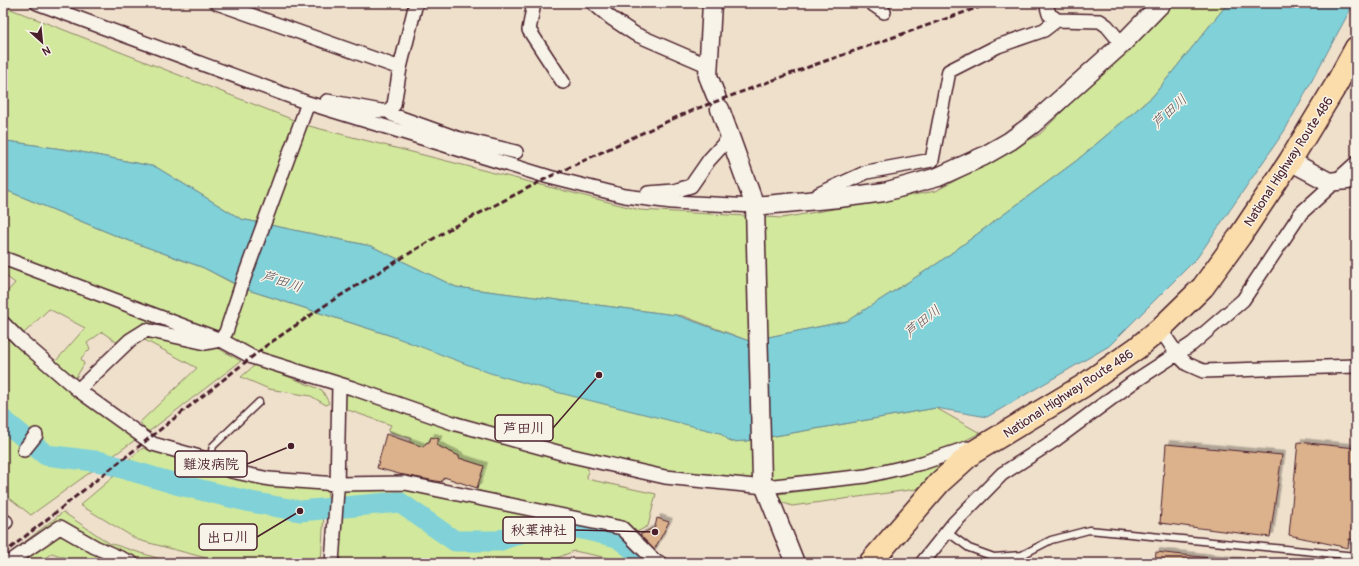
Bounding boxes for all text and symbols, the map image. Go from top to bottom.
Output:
north arrow [22,22,62,62]
text: N [40,43,53,58]
water label: 芦田川 [1148,91,1191,132]
street label: National Highway Route 486 [1241,94,1337,230]
water label: 芦田川 [259,267,304,296]
water label: 芦田川 [901,302,944,341]
street label: National Highway Route 486 [1001,346,1137,442]
callout: 芦田川 [495,415,553,441]
text: 芦田川 [503,420,545,437]
callout: 難波病院 [175,451,247,477]
text: 難波病院 [183,456,239,473]
callout: 秋葉神社 [503,517,575,543]
text: 秋葉神社 [511,522,567,539]
callout: 出口川 [199,524,257,550]
text: 出口川 [207,529,249,546]

